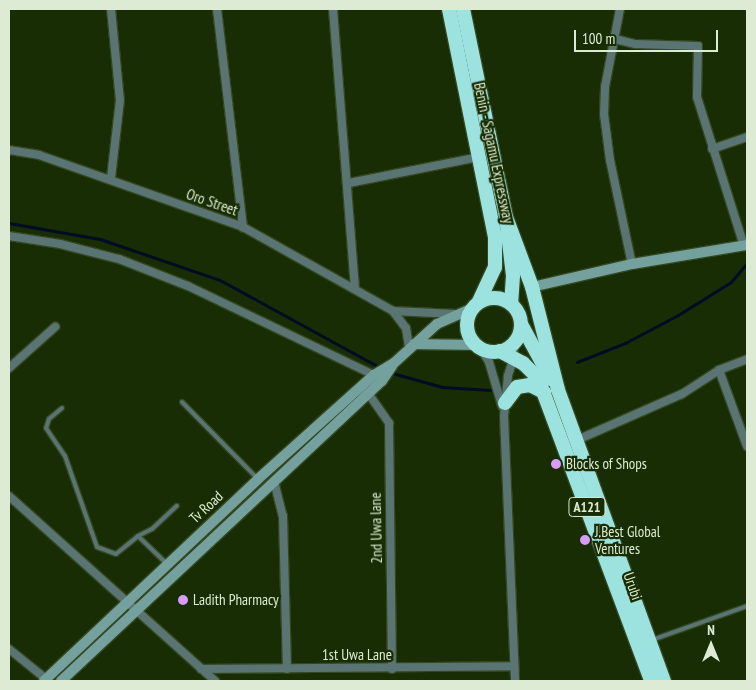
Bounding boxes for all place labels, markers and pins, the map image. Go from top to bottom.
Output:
place label: Blocks of Shops [566,455,647,473]
marker: Blocks of Shops [550,458,562,470]
place label: J.Best Global Ventures [595,522,660,557]
marker: J.Best Global Ventures [579,534,591,546]
place label: Ladith Pharmacy [193,591,279,609]
marker: Ladith Pharmacy [177,594,189,606]

